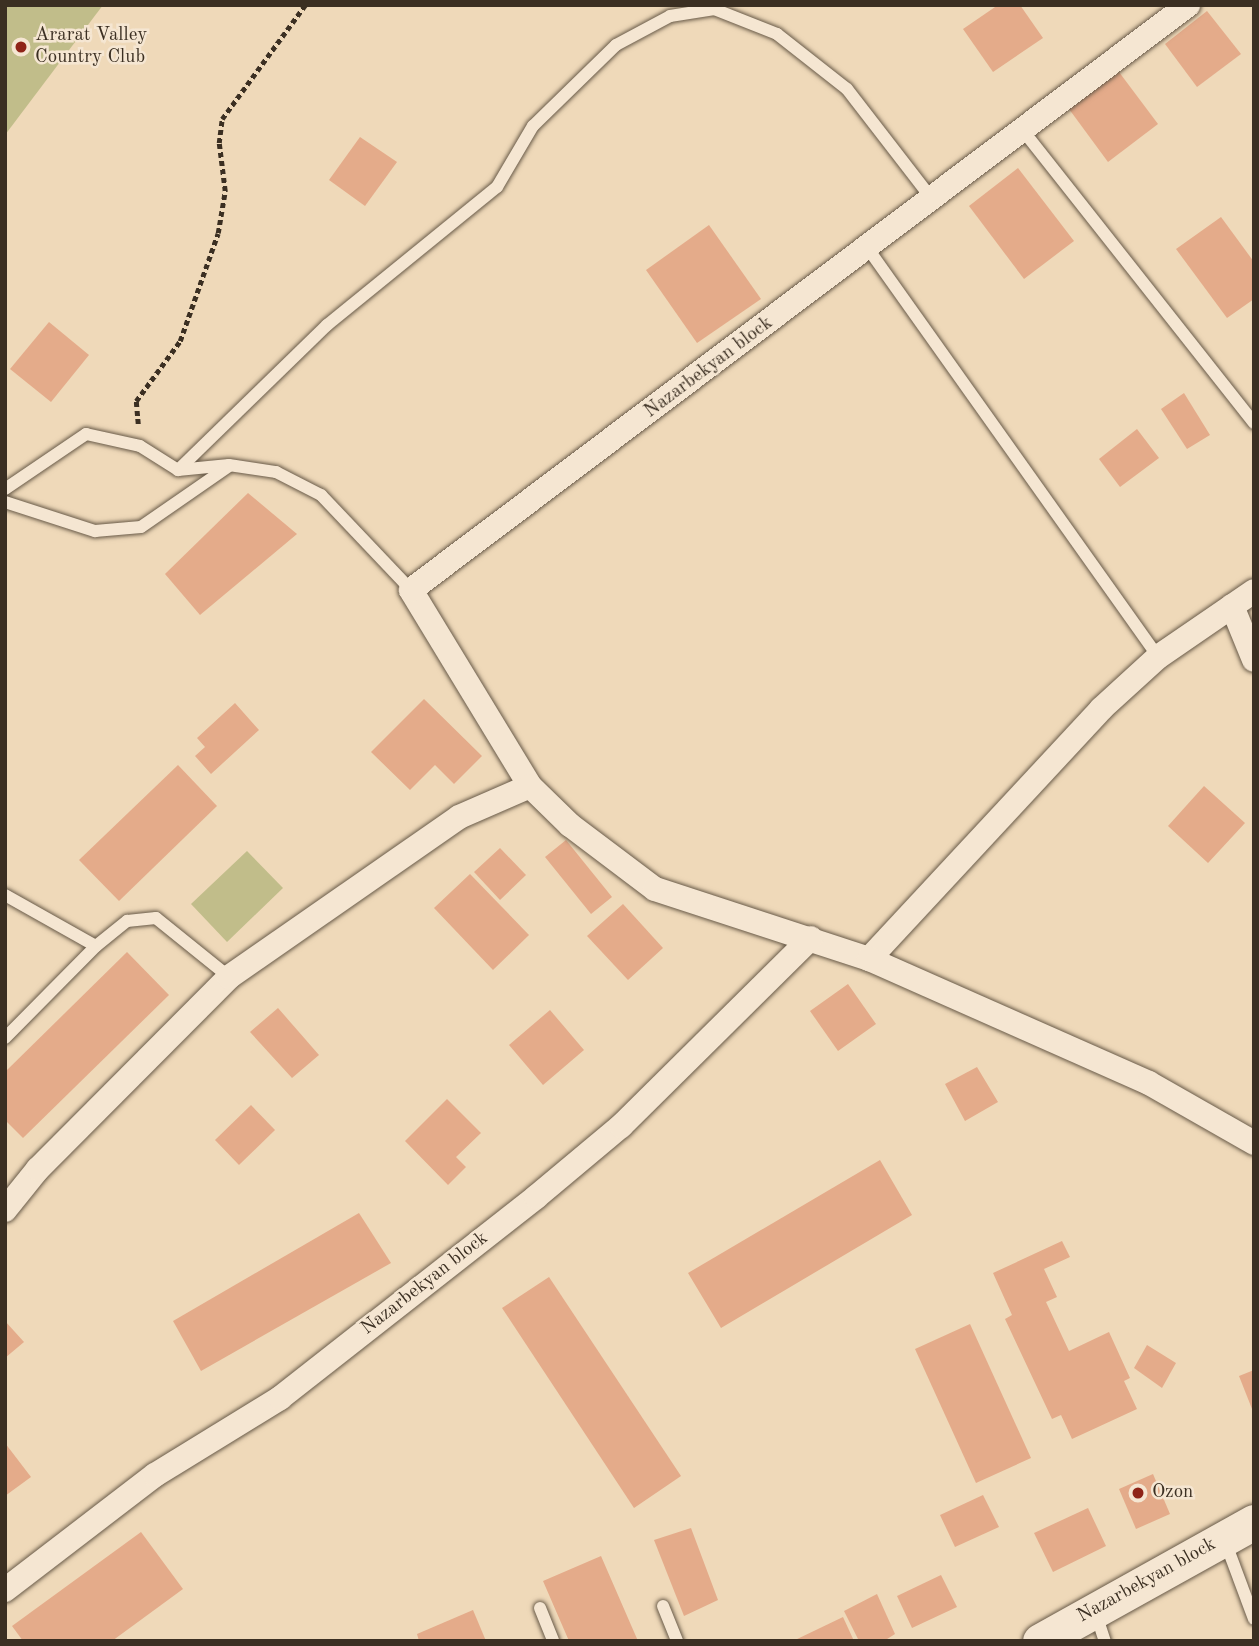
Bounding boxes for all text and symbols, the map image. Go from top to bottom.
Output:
place label: Ararat Valley Country Club [35,25,147,69]
marker: Ararat Valley Country Club [13,39,29,55]
street label: Nazarbekyan block [640,312,778,424]
street label: Nazarbekyan block [357,1227,493,1341]
place label: Ozon [1152,1482,1193,1504]
marker: Ozon [1130,1485,1146,1501]
street label: Nazarbekyan block [1074,1534,1220,1628]

